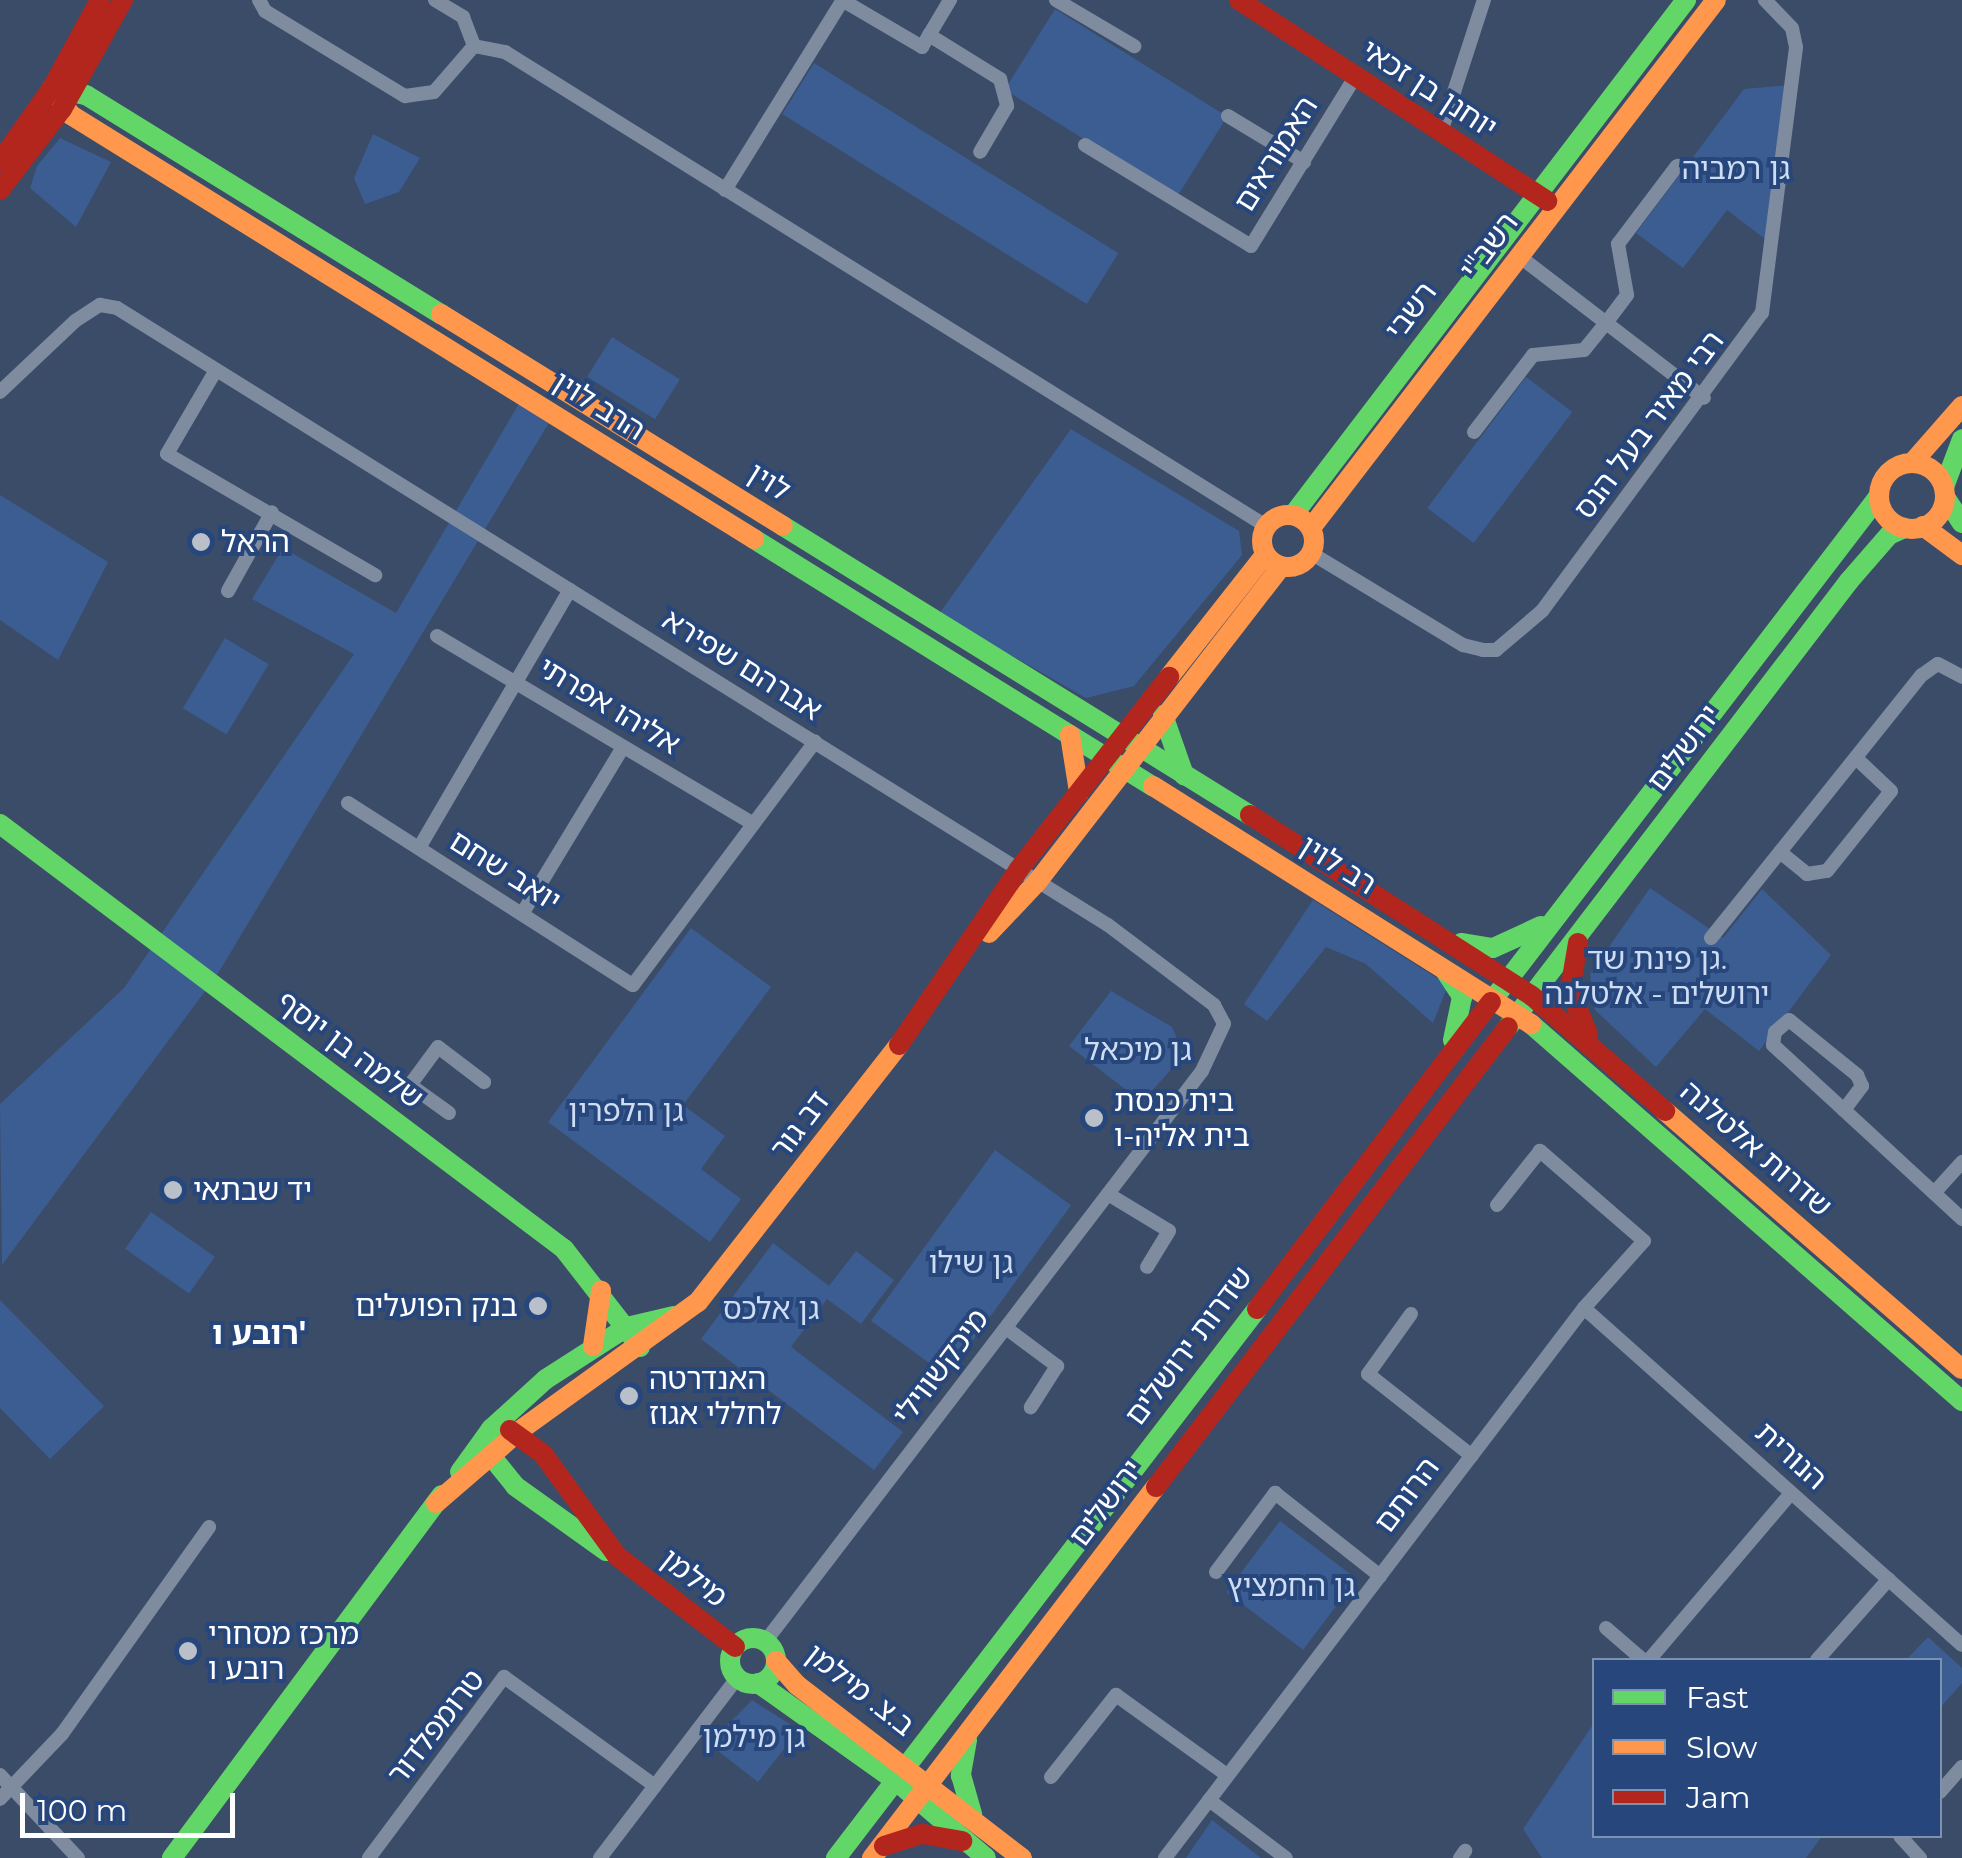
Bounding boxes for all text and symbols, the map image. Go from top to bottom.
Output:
street label: יוחנן בן זכאי [1354,32,1504,146]
street label: האמוראים [1227,90,1325,218]
park label: גן רמביה [1682,151,1790,187]
street label: רשב"י [1452,206,1526,286]
street label: רשבי [1378,275,1444,347]
street label: רבי מאיר בעל הנס [1567,324,1731,526]
street label: הרב לוין [546,364,652,448]
street label: לוין [741,455,797,509]
place label: הראל [221,524,290,560]
marker: הראל [190,531,212,553]
street label: אברהם שפירא [656,602,828,728]
street label: אליהו אפרתי [532,650,686,762]
street label: ירושלים [1640,698,1728,798]
street label: יואב שחם [443,823,567,919]
street label: רב לוין [1293,828,1383,902]
park label: גן פינת שד. ירושלים - אלטלנה [1545,941,1769,1012]
street label: שלמה בן יוסף [270,983,430,1117]
park label: גן מיכאל [1084,1032,1192,1068]
street label: שדרות אלטלנה [1673,1073,1839,1225]
place label: בית כנסת בית אליה-ו [1114,1083,1250,1154]
street label: דב גור [763,1084,837,1166]
park label: גן הלפרין [568,1093,684,1129]
marker: בית כנסת בית אליה-ו [1083,1107,1105,1129]
place label: יד שבתאי [193,1172,312,1208]
marker: יד שבתאי [162,1179,184,1201]
park label: גן שילו [929,1245,1013,1281]
street label: שדרות ירושלים [1118,1260,1260,1432]
place label: בנק הפועלים [355,1288,518,1324]
park label: גן אלכס [723,1291,819,1327]
marker: בנק הפועלים [527,1295,549,1317]
street label: מיכקשווילי [886,1302,996,1432]
district label: רובע ו' [212,1314,306,1352]
place label: האנדרטה לחללי אגוז [649,1361,782,1432]
marker: האנדרטה לחללי אגוז [618,1385,640,1407]
street label: הנורית [1748,1415,1834,1497]
street label: הרותם [1367,1450,1447,1540]
street label: ירושלים [1062,1453,1150,1553]
street label: מילמן [654,1541,734,1615]
park label: גן החמציץ [1227,1568,1355,1604]
place label: מרכז מסחרי רובע ו [208,1616,359,1686]
street label: ב.צ. מילמן [798,1636,922,1744]
marker: מרכז מסחרי רובע ו [177,1640,199,1662]
legend [1592,1658,1942,1838]
street label: טרומפלדור [380,1662,492,1792]
text: Fast [1686,1679,1749,1716]
park label: גן מילמן [703,1719,805,1755]
text: Slow [1686,1729,1757,1766]
scale bar [25,1773,240,1835]
text: Jam [1686,1779,1751,1816]
text: 100 m [37,1792,127,1829]

